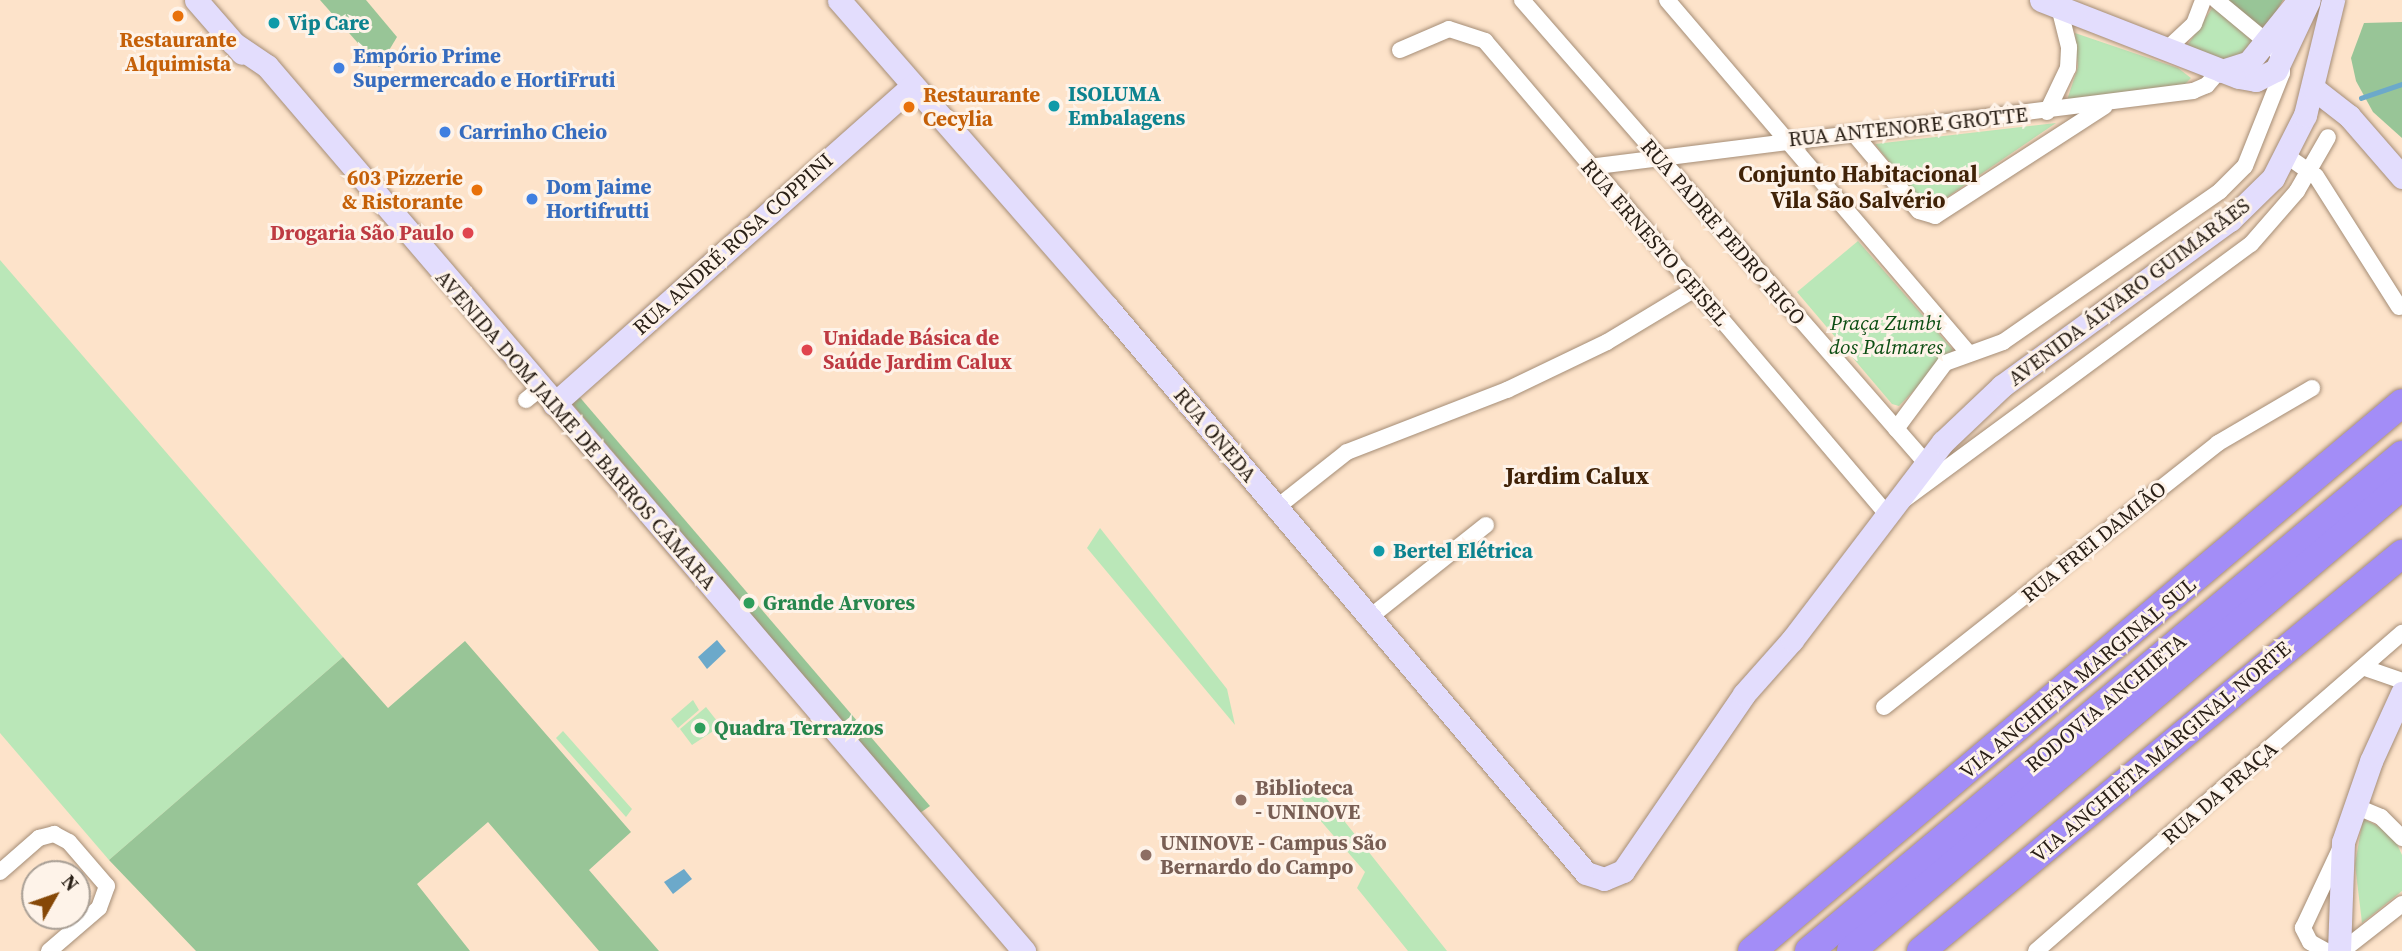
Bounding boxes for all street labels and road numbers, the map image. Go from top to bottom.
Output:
street label: RUA ANTENORE GROTTE [1787,102,2029,152]
street label: RUA PADRE PEDRO RIGO [1635,134,1811,330]
street label: RUA ANDRÉ ROSA COPPINI [628,148,838,340]
street label: RUA ERNESTO GEISEL [1576,154,1734,332]
street label: AVENIDA ÁLVARO GUIMARÃES [2003,193,2255,391]
street label: AVENIDA DOM JAIME DE BARROS CÂMARA [430,265,722,595]
street label: RUA ONEDA [1168,383,1262,487]
street label: RUA FREI DAMIÃO [2017,476,2171,608]
street label: VIA ANCHIETA MARGINAL SUL [1955,572,2201,784]
street label: RODOVIA ANCHIETA [2021,629,2191,777]
street label: VIA ANCHIETA MARGINAL NORTE [2026,636,2296,868]
street label: RUA DA PRAÇA [2157,736,2283,850]

